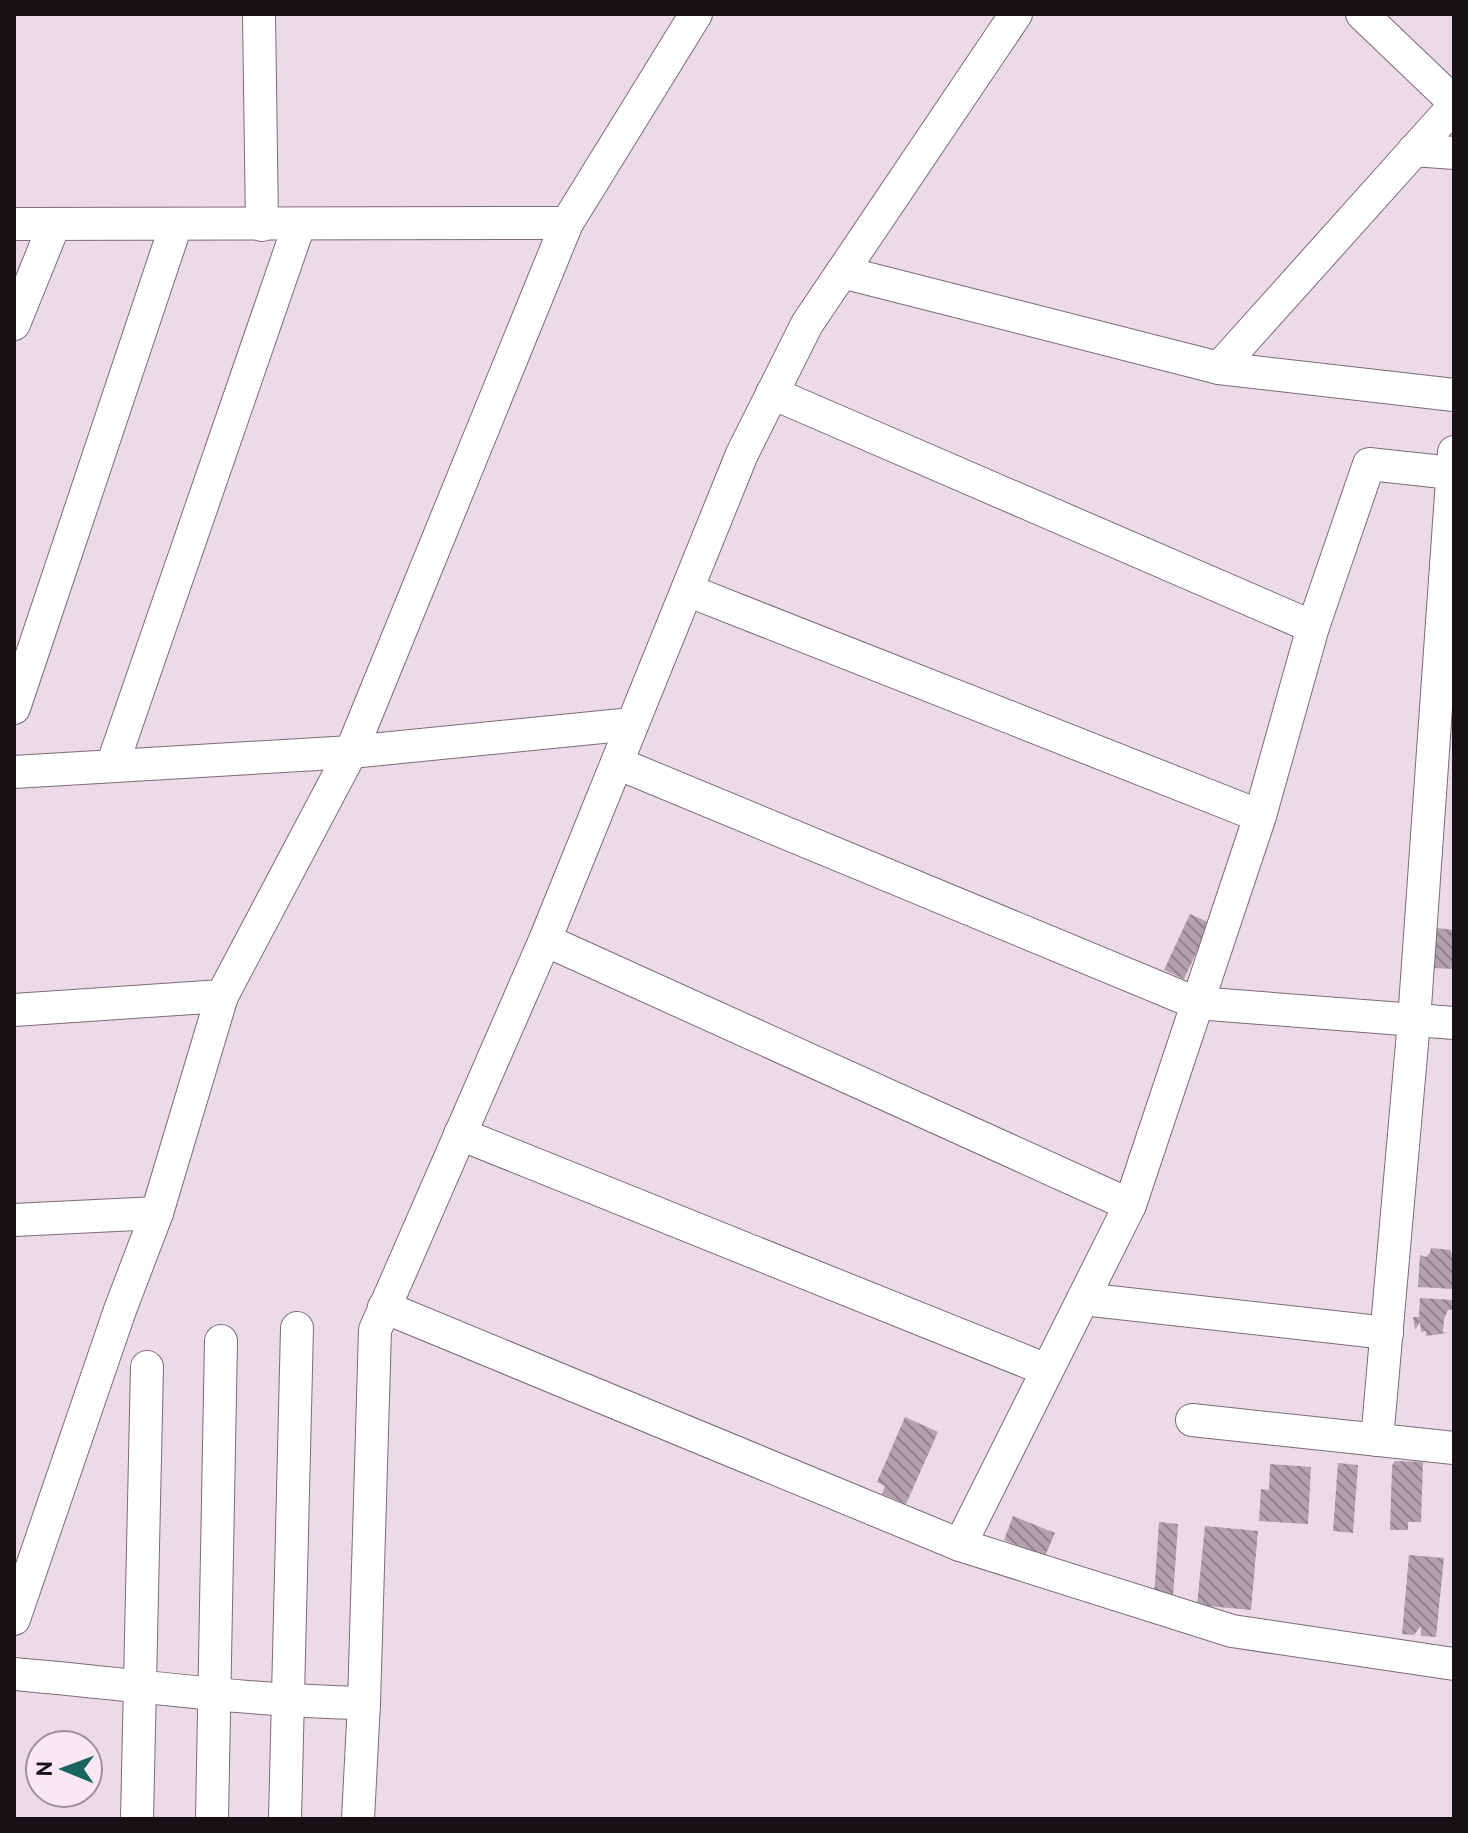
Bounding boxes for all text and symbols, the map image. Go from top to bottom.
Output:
north arrow [24,1729,104,1809]
text: N [33,1761,60,1777]

